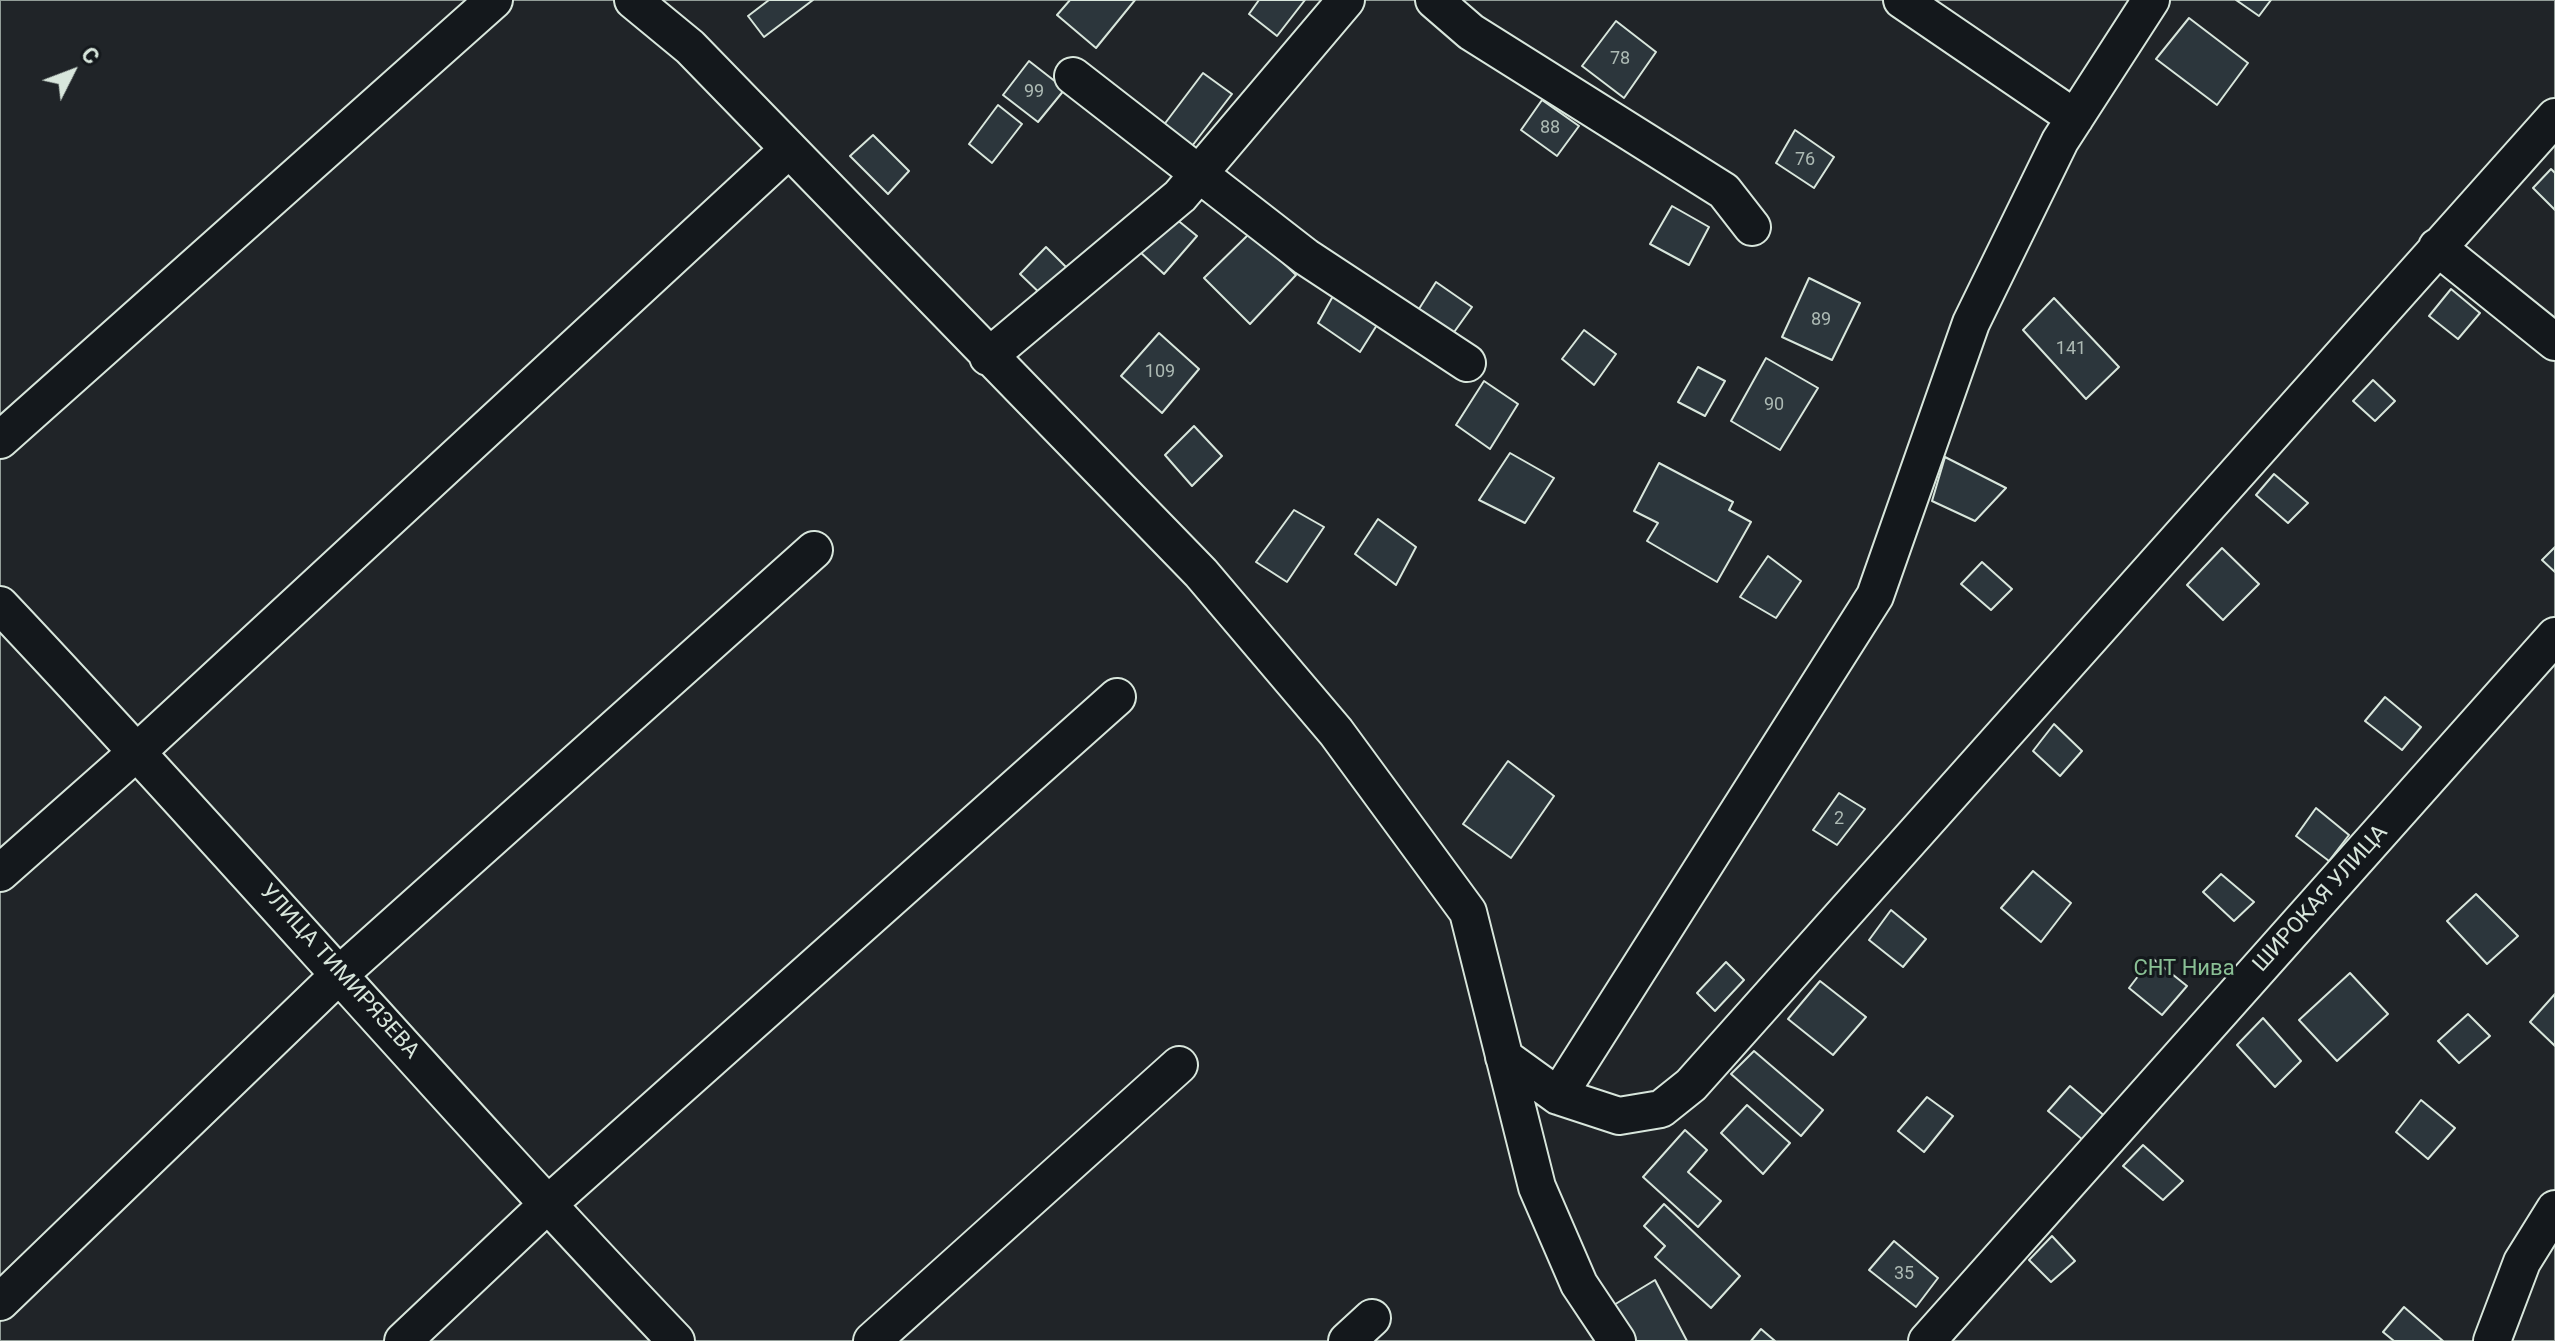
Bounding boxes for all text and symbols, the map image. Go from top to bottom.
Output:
north arrow [32,32,112,112]
text: С [76,42,104,69]
house number: 78 [1610,48,1630,70]
house number: 99 [1024,81,1044,103]
house number: 88 [1540,117,1560,139]
house number: 76 [1795,149,1815,171]
house number: 89 [1811,309,1831,331]
house number: 141 [2056,338,2086,360]
house number: 109 [1145,361,1175,383]
house number: 90 [1764,394,1784,416]
house number: 2 [1834,808,1844,830]
street label: ШИРОКАЯ УЛИЦА [2248,820,2394,978]
street label: УЛИЦА ТИМИРЯЗЕВА [254,879,424,1065]
park label: СНТ Нива [2133,956,2235,982]
house number: 35 [1894,1263,1914,1285]

